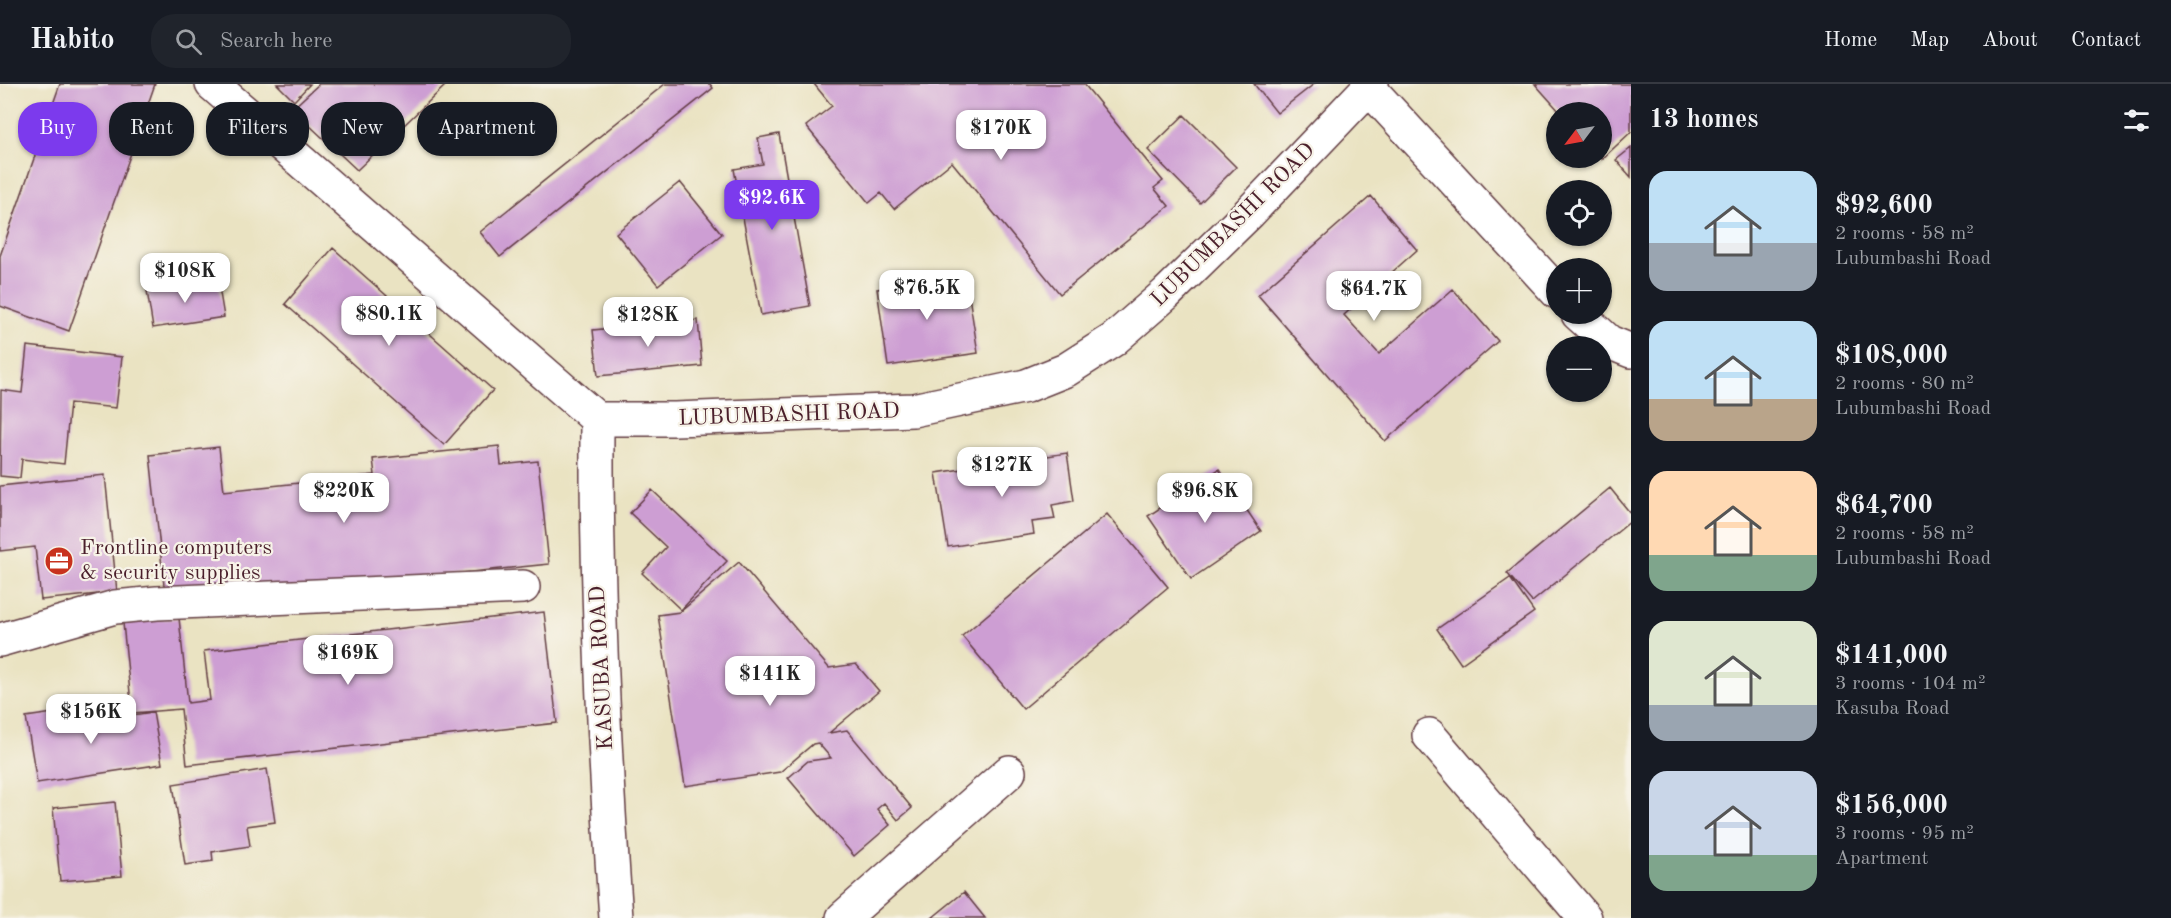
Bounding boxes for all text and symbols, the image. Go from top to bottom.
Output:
search box [151,14,571,68]
icon: search [172,25,205,58]
text: Habito [30,27,115,55]
text: Search here [220,30,332,52]
text: Home [1824,30,1877,51]
text: Map [1910,30,1949,51]
text: About [1982,30,2038,51]
text: Contact [2071,30,2141,51]
chip: Buy [18,102,97,156]
chip: Rent [109,102,194,156]
chip: Filters [206,102,309,156]
chip: New [321,102,405,156]
chip: Apartment [417,102,557,156]
north arrow [1546,102,1612,168]
map controls [1546,102,1612,402]
icon: filters [2120,104,2153,137]
text: 13 homes [1649,107,1758,133]
pin: $170K [959,110,1043,161]
text: $170K [970,119,1032,139]
street label: LUBUMBASHI ROAD [1147,139,1319,311]
pin: $92.6K [723,180,821,231]
button: locate [1546,180,1612,246]
text: $92.6K [738,189,806,209]
text: $92,600 [1835,193,1933,219]
icon: home [1697,195,1769,267]
text: 2 rooms · 58 m² [1835,224,1974,244]
text: Lubumbashi Road [1835,249,1991,269]
pin: $108K [143,253,227,304]
button: + [1546,258,1612,324]
text: $108K [154,262,216,282]
pin: $76.5K [878,270,976,321]
pin: $64.7K [1325,271,1423,322]
text: $76.5K [893,279,961,299]
text: $64.7K [1340,280,1408,300]
pin: $80.1K [340,296,438,347]
pin: $128K [606,297,690,348]
text: $80.1K [355,305,423,325]
text: $128K [617,306,679,326]
button: − [1546,336,1612,402]
text: $108,000 [1835,343,1948,369]
icon: home [1697,345,1769,417]
text: 2 rooms · 80 m² [1835,374,1974,394]
text: Lubumbashi Road [1835,399,1991,419]
street label: LUBUMBASHI ROAD [678,400,900,430]
pin: $127K [960,447,1044,498]
text: $127K [971,456,1033,476]
pin: $220K [302,473,386,524]
pin: $96.8K [1156,473,1254,524]
text: $220K [313,482,375,502]
text: $96.8K [1171,482,1239,502]
text: $64,700 [1835,493,1933,519]
icon: home [1697,495,1769,567]
text: 2 rooms · 58 m² [1835,524,1974,544]
place label: Frontline computers & security supplies [80,537,272,584]
office icon: Frontline computers & security supplies [43,545,75,577]
text: Lubumbashi Road [1835,549,1991,569]
street label: KASUBA ROAD [587,585,617,751]
pin: $169K [306,635,390,686]
text: $141,000 [1835,643,1948,669]
text: $169K [317,644,379,664]
icon: home [1697,645,1769,717]
pin: $141K [728,656,812,707]
text: $141K [739,665,801,685]
text: 3 rooms · 104 m² [1835,674,1985,694]
pin: $156K [49,694,133,745]
text: Kasuba Road [1835,699,1950,719]
text: $156K [60,703,122,723]
text: $156,000 [1835,793,1948,819]
icon: home [1697,795,1769,867]
text: 3 rooms · 95 m² [1835,824,1974,844]
text: Apartment [1835,849,1929,869]

